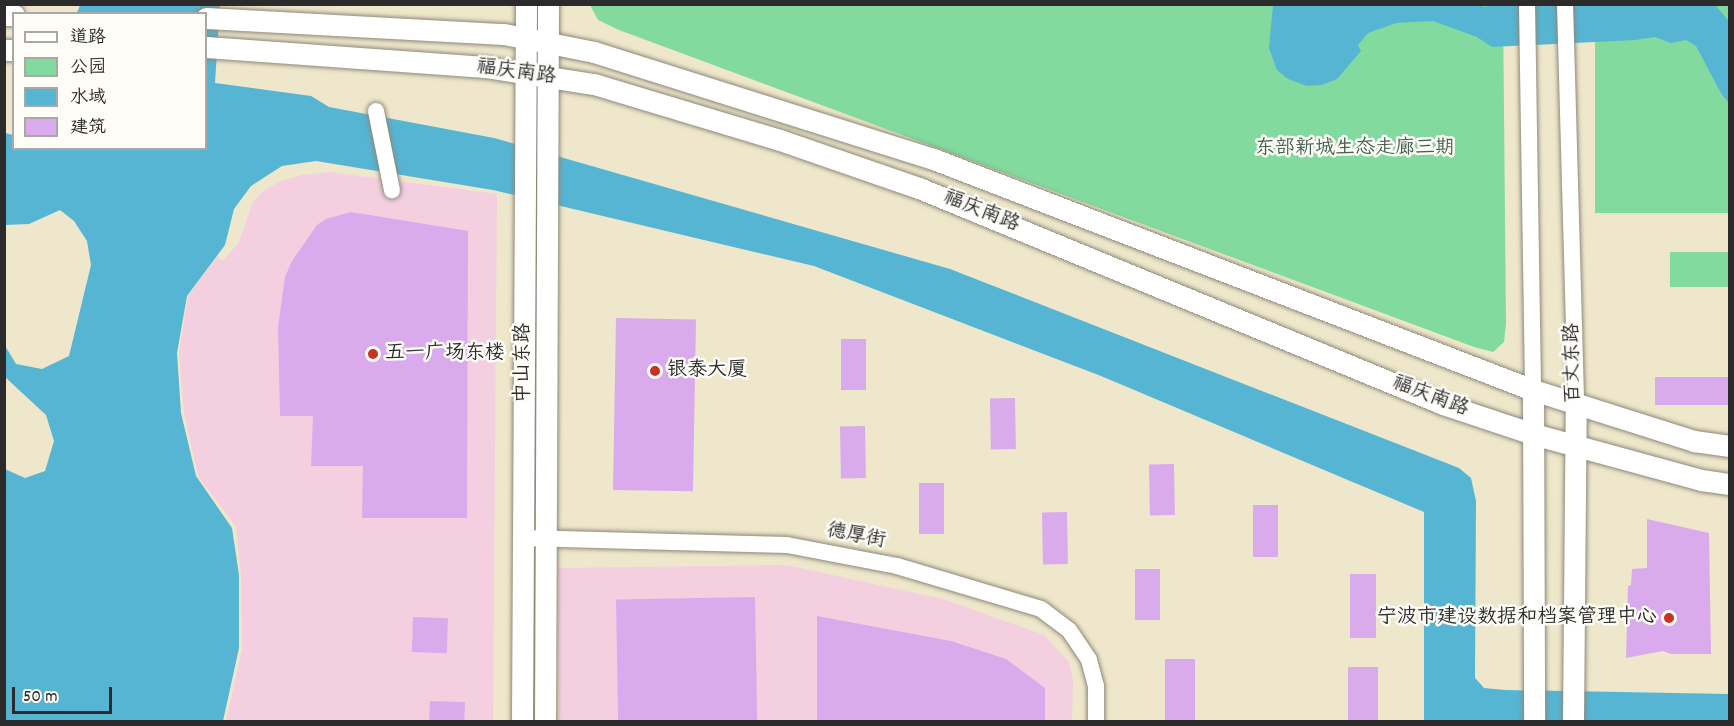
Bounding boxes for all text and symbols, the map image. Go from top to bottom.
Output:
legend [12,12,207,150]
text: 道路 [70,26,106,51]
text: 公园 [70,56,106,81]
street label: 福庆南路 [475,56,557,90]
text: 水域 [70,86,106,111]
text: 建筑 [70,116,106,141]
park label: 东部新城生态走廊三期 [1255,137,1455,161]
street label: 福庆南路 [939,186,1023,238]
street label: 中山东路 [512,323,536,403]
street label: 百丈东路 [1561,323,1587,403]
place label: 五一广场东楼 [385,342,505,366]
marker: 五一广场东楼 [366,347,380,361]
place label: 银泰大厦 [667,359,747,383]
marker: 银泰大厦 [648,364,662,378]
street label: 福庆南路 [1388,371,1472,423]
street label: 德厚街 [824,519,888,555]
place label: 宁波市建设数据和档案管理中心 [1377,606,1657,630]
marker: 宁波市建设数据和档案管理中心 [1662,611,1676,625]
scale bar [15,675,116,713]
text: 50 m [23,685,58,710]

